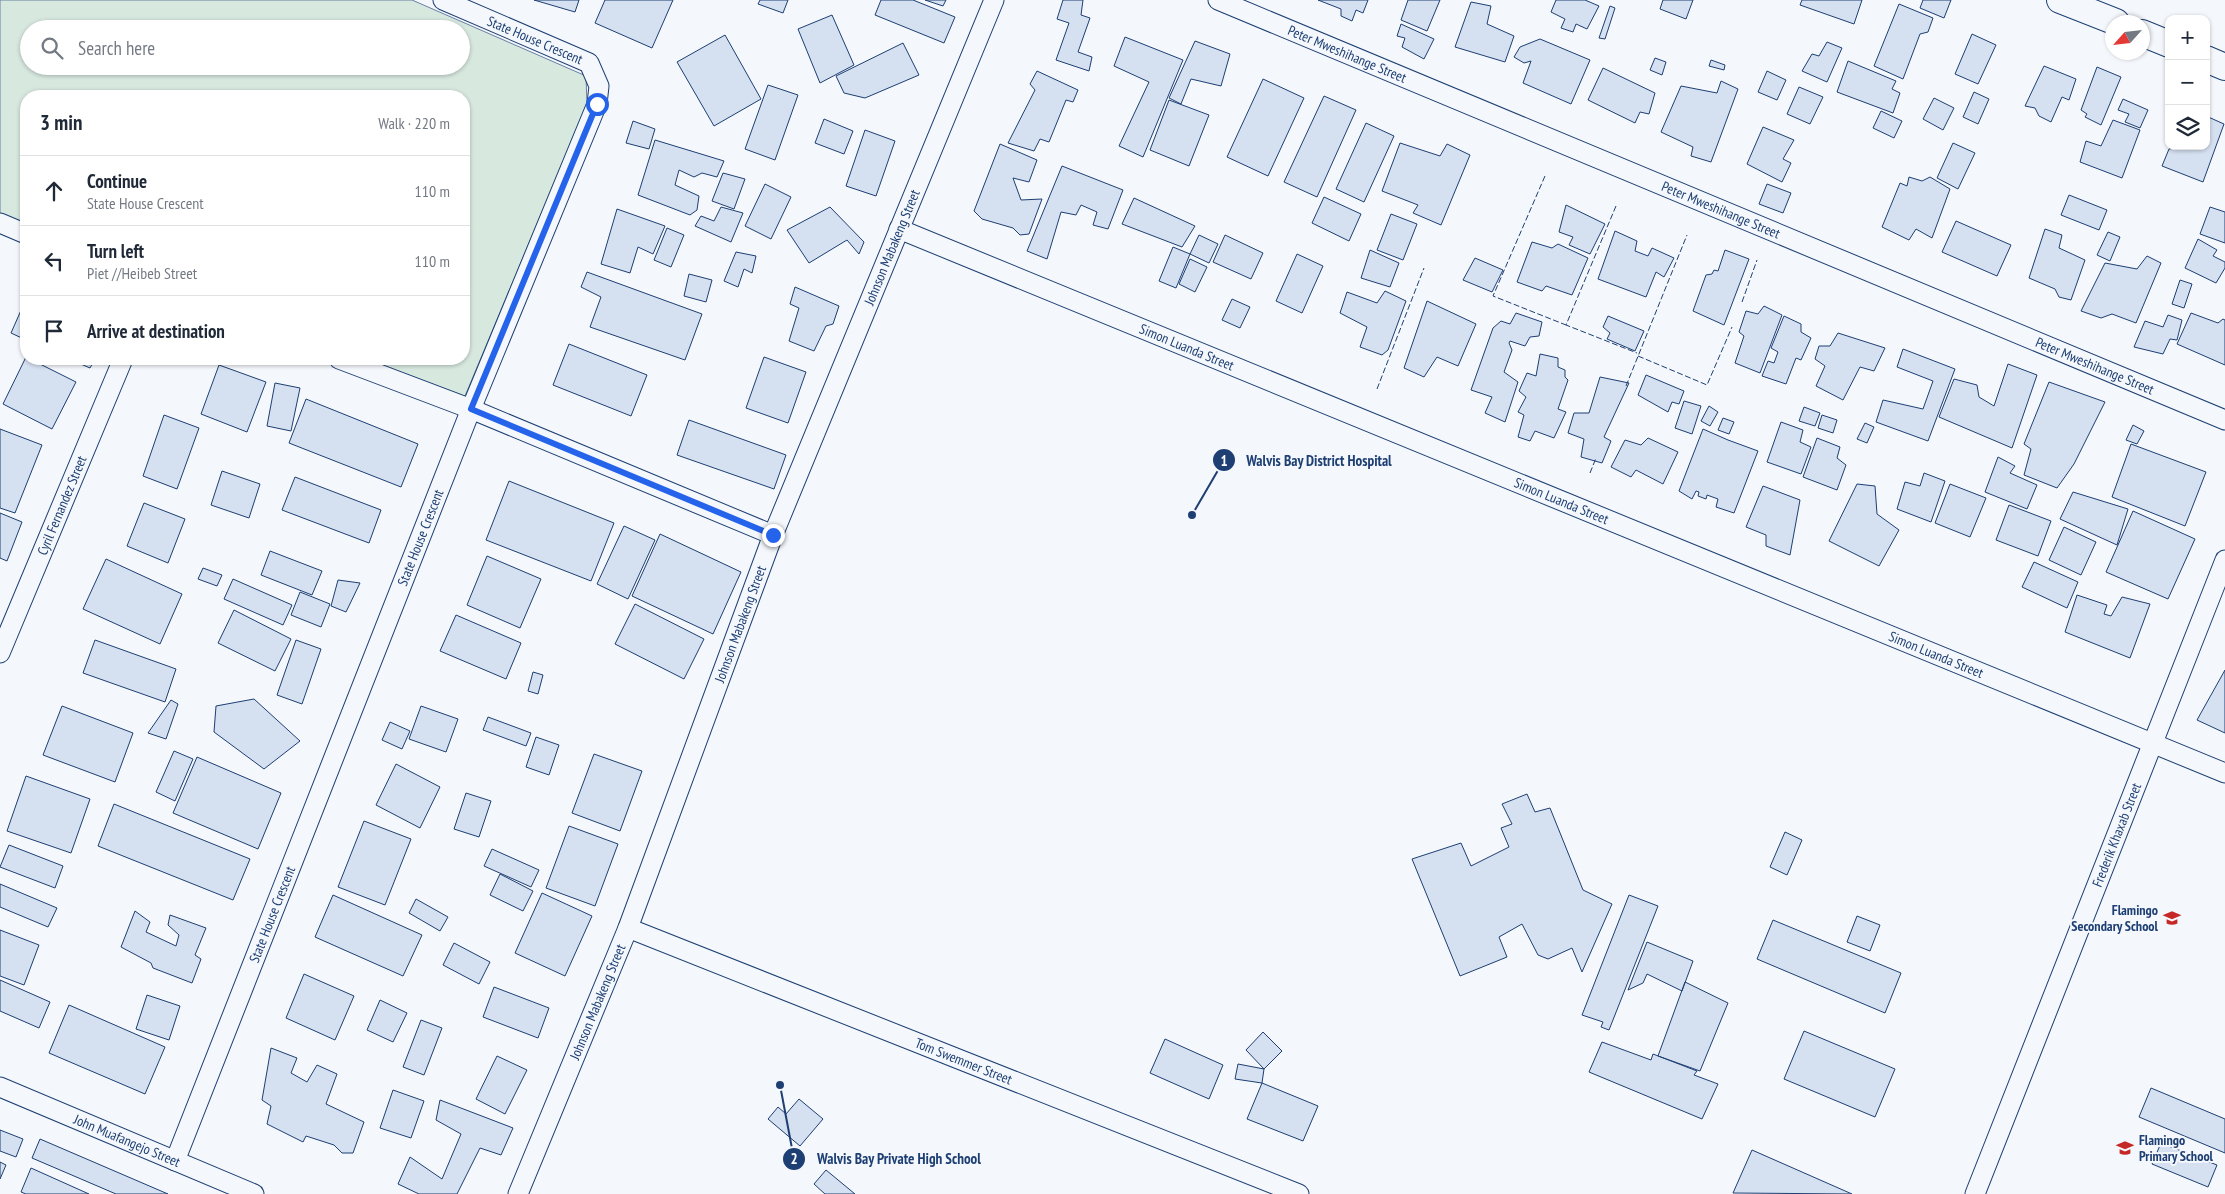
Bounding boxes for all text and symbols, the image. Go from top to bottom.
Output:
street label: State House Crescent [484,12,586,68]
north arrow [2105,15,2150,60]
map controls [2165,15,2210,150]
button: + [2165,15,2210,60]
search box [20,20,470,75]
street label: Peter Mweshihange Street [1285,21,1409,87]
icon: search [38,34,66,62]
text: Search here [78,36,155,60]
button: − [2165,60,2210,105]
route start [586,93,609,116]
button: layers [2165,105,2210,150]
text: 3 min [40,109,82,136]
text: Walk · 220 m [378,113,450,133]
text: Continue [87,169,147,193]
icon: ahead [40,177,68,205]
street label: Peter Mweshihange Street [1659,177,1783,243]
text: 110 m [415,181,450,201]
street label: Johnson Mabakeng Street [860,187,924,309]
text: State House Crescent [87,193,204,213]
text: Turn left [87,239,144,263]
icon: left [40,247,68,275]
text: 110 m [415,251,450,271]
text: Piet //Heibeb Street [87,263,197,283]
icon: arrive [40,317,68,345]
text: Arrive at destination [87,319,225,343]
street label: Simon Luanda Street [1137,320,1237,374]
street label: Peter Mweshihange Street [2033,333,2157,398]
callout: Walvis Bay District Hospital [1211,445,1402,475]
text: 1 [1220,451,1228,470]
text: Walvis Bay District Hospital [1245,451,1392,470]
street label: Cyril Fernandez Street [33,453,91,558]
street label: Simon Luanda Street [1512,473,1611,528]
street label: State House Crescent [393,487,448,588]
route end [762,524,785,547]
street label: Johnson Mabakeng Street [710,563,770,686]
street label: Simon Luanda Street [1886,627,1986,682]
street label: Frederik Khaxab Street [2088,780,2145,890]
street label: State House Crescent [245,863,299,965]
place label: Flamingo Secondary School [2071,901,2159,935]
school or university icon: Flamingo Secondary School [2162,908,2182,928]
street label: Johnson Mabakeng Street [565,941,629,1063]
street label: Tom Swemmer Street [912,1034,1015,1088]
street label: John Muafangejo Street [70,1110,183,1171]
place label: Flamingo Primary School [2139,1131,2214,1165]
school or university icon: Flamingo Primary School [2115,1138,2135,1158]
callout: Walvis Bay Private High School [782,1144,991,1174]
text: 2 [790,1149,798,1168]
text: Walvis Bay Private High School [816,1149,981,1168]

